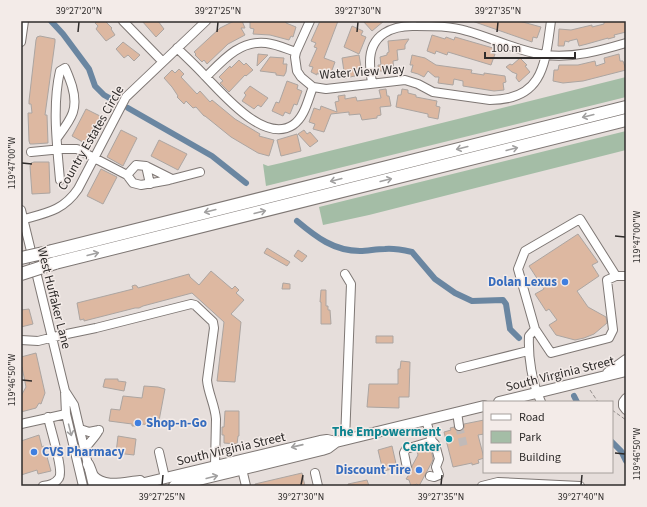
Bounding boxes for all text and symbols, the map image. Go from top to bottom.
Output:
text: 39°27'20"N [56,4,102,18]
text: 39°27'25"N [195,4,241,18]
text: 39°27'30"N [335,4,381,18]
text: 39°27'35"N [475,4,521,18]
scale bar [485,34,575,60]
text: 100 m [491,40,521,57]
street label: Water View Way [319,60,405,84]
street label: Country Estates Circle [54,82,128,194]
one-way arrow [582,113,595,120]
text: 119°47'00"W [5,137,19,189]
one-way arrow [506,144,519,152]
one-way arrow [456,145,469,152]
one-way arrow [330,176,343,184]
one-way arrow [379,176,392,183]
one-way arrow [253,207,266,215]
one-way arrow [204,208,217,215]
text: 119°47'00"W [630,211,644,263]
street label: West Huffaker Lane [33,245,75,351]
one-way arrow [86,249,99,257]
place label: Dolan Lexus [488,273,557,291]
marker: Dolan Lexus [560,277,570,287]
street label: South Virginia Street [504,352,617,396]
text: 119°46'50"W [5,354,19,406]
legend [483,401,613,473]
text: Road [519,409,545,426]
place label: Shop-n-Go [146,414,207,432]
marker: Shop-n-Go [133,418,143,428]
one-way arrow [66,423,74,436]
place label: The Empowerment Center [332,423,442,456]
street label: South Virginia Street [175,428,288,470]
text: 119°46'50"W [630,428,644,480]
text: Park [519,429,541,446]
marker: The Empowerment Center [444,434,454,444]
place label: CVS Pharmacy [42,443,125,461]
one-way arrow [291,443,304,451]
marker: CVS Pharmacy [29,447,39,457]
text: Building [519,449,561,466]
place label: Discount Tire [335,461,411,479]
marker: Discount Tire [414,465,424,475]
one-way arrow [205,472,218,480]
text: 39°27'25"N [139,490,185,504]
text: 39°27'30"N [278,490,324,504]
text: 39°27'35"N [418,490,464,504]
text: 39°27'40"N [558,490,604,504]

